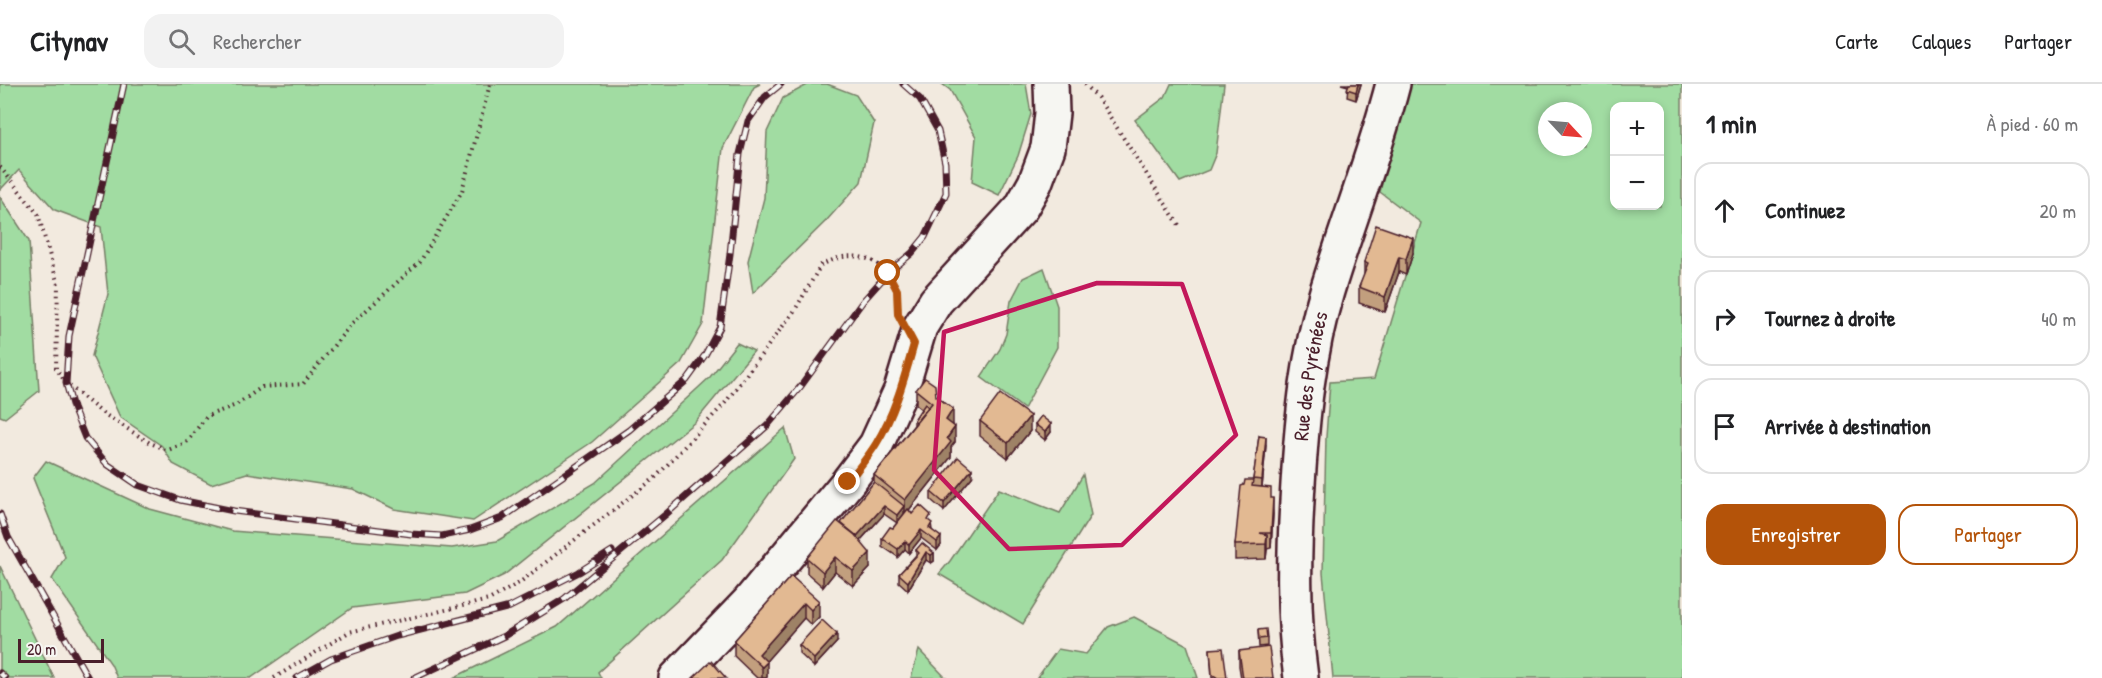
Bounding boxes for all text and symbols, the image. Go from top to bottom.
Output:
search box [144,14,564,68]
text: Citynav [30,22,108,60]
icon: search [165,25,198,58]
text: Rechercher [213,26,302,56]
text: Carte [1835,27,1878,56]
text: Calques [1911,27,1971,56]
text: Partager [2004,27,2072,56]
north arrow [1538,102,1592,156]
map controls [1610,102,1664,210]
button: + [1610,102,1664,156]
text: 1 min [1706,106,1757,141]
text: À pied · 60 m [1987,110,2078,137]
button: − [1610,156,1664,210]
icon: ahead [1708,194,1741,227]
text: Continuez [1765,195,1845,225]
text: 20 m [2039,197,2076,224]
route start [874,259,900,285]
icon: right [1708,302,1741,335]
text: Tournez à droite [1765,303,1895,333]
text: 40 m [2041,305,2076,332]
street label: Rue des Pyrénées [1286,308,1335,442]
icon: arrive [1708,410,1741,443]
text: Arrivée à destination [1765,411,1931,441]
route end [834,468,860,494]
button: Enregistrer [1706,504,1886,565]
button: Partager [1898,504,2078,565]
scale bar [18,636,104,664]
text: 20 m [27,638,56,660]

